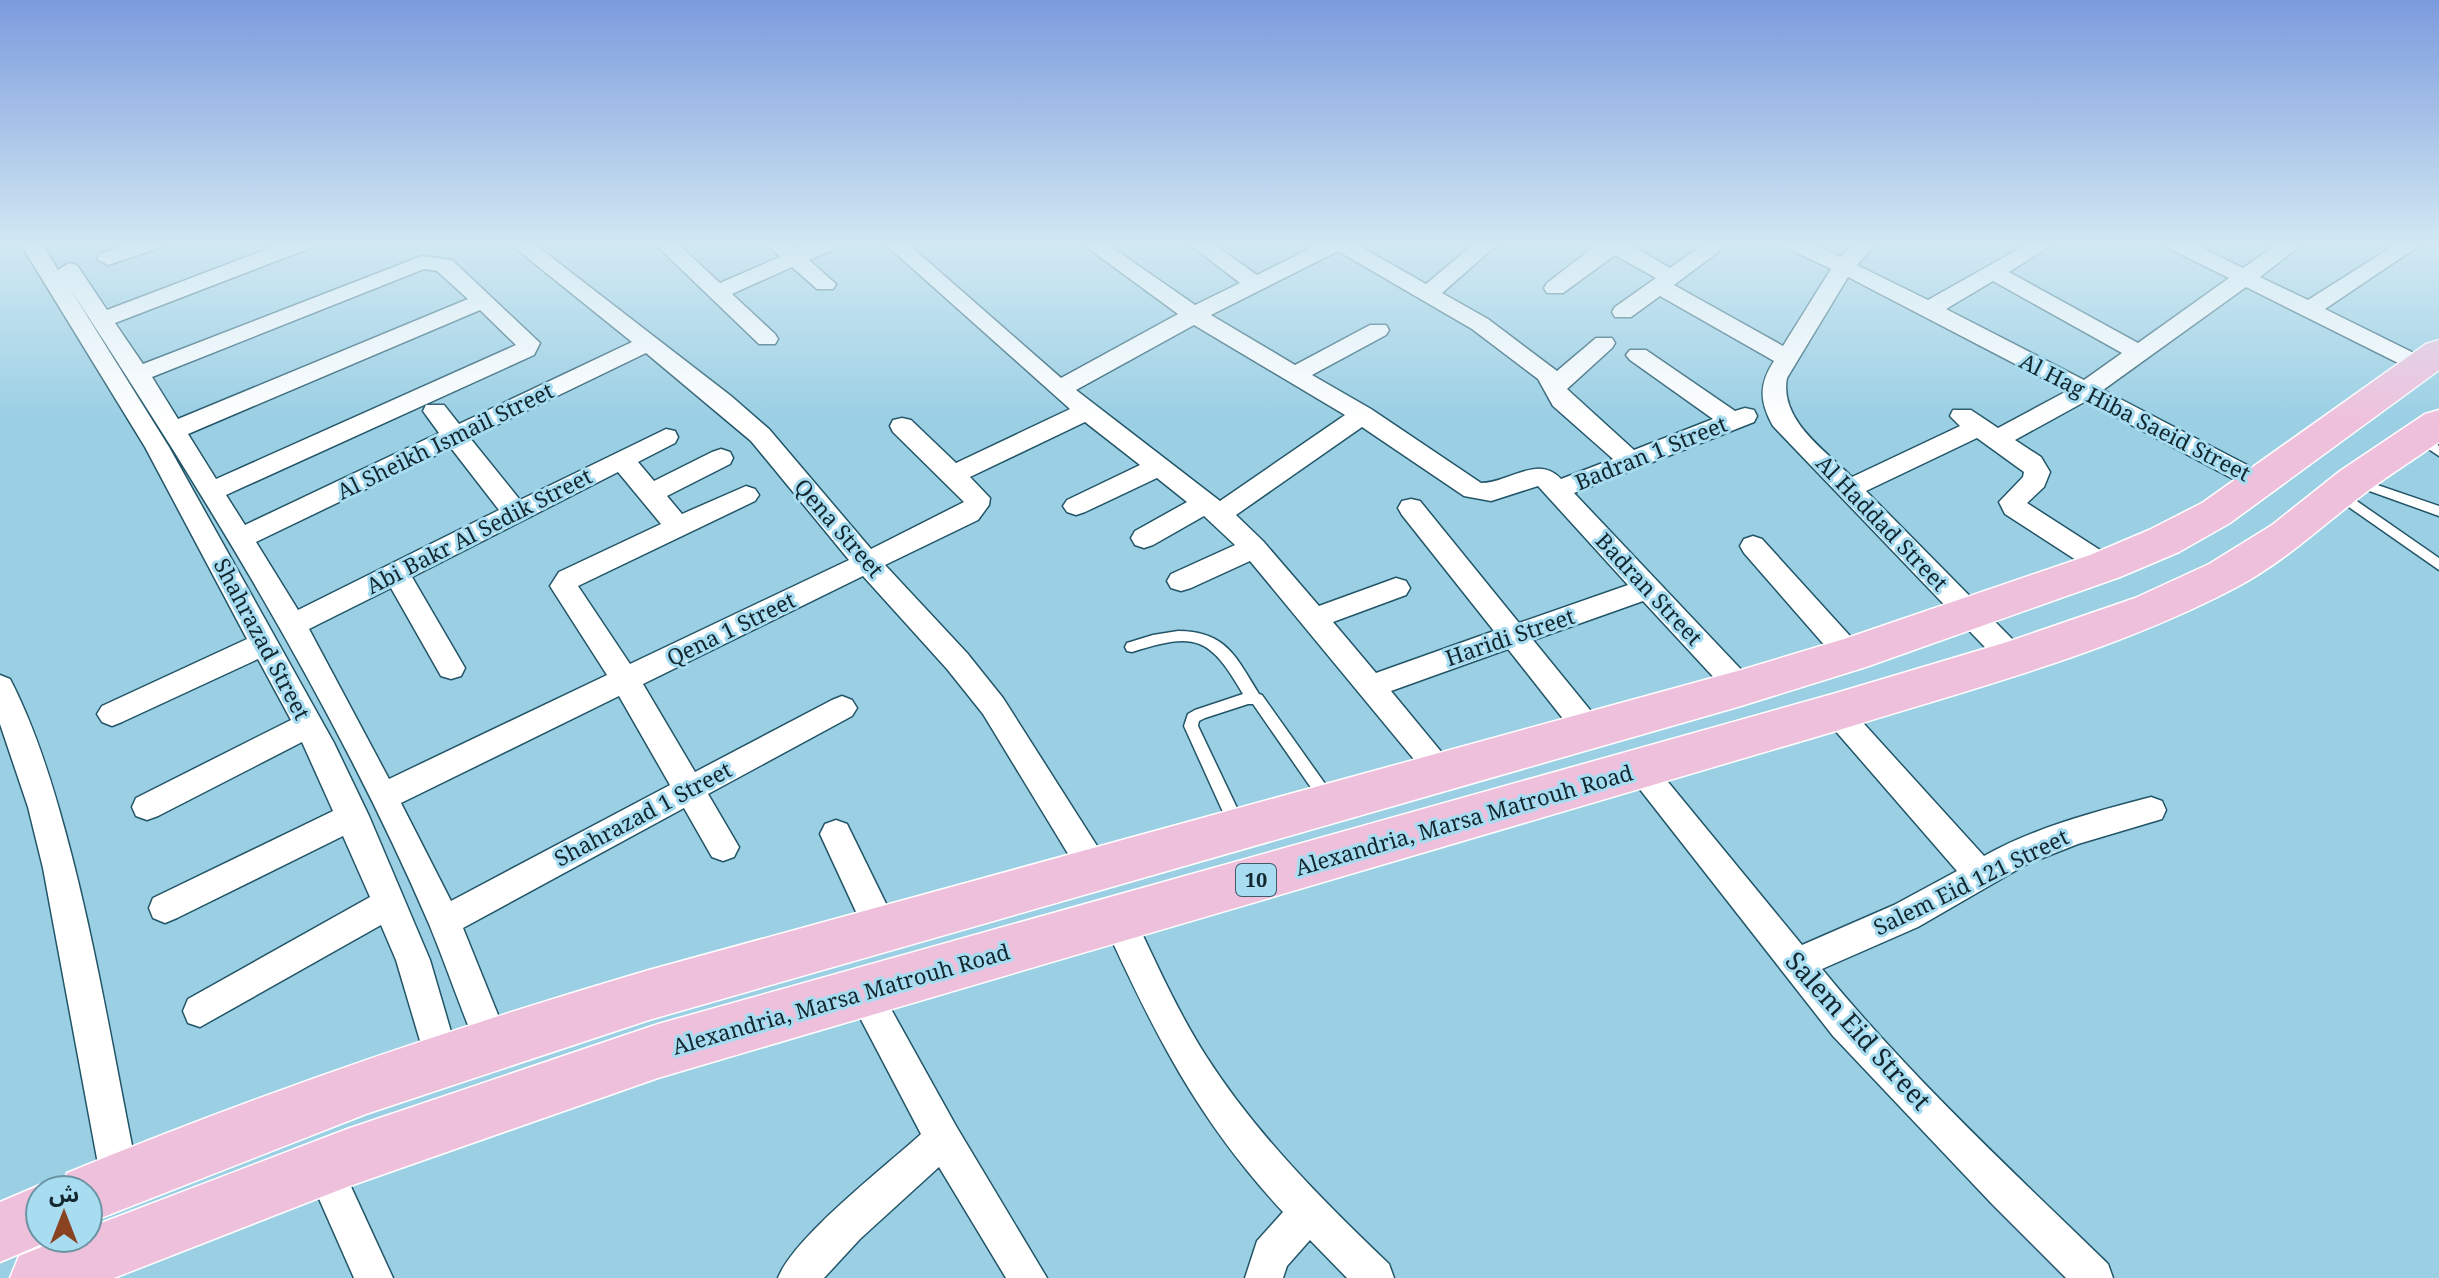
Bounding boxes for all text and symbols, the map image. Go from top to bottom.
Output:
street label: Al Hag Hiba Saeid Street [2015,345,2256,488]
street label: Al Sheikh Ismail Street [331,374,558,506]
street label: Badran 1 Street [1570,408,1732,496]
street label: Al Haddad Street [1810,448,1955,597]
street label: Abi Bakr Al Sedik Street [360,460,597,600]
street label: Qena Street [788,472,891,583]
street label: Badran Street [1590,525,1710,651]
street label: Shahrazad Street [208,553,318,725]
street label: Qena 1 Street [661,584,800,672]
street label: Haridi Street [1441,600,1579,672]
street label: Shahrazad 1 Street [549,754,737,873]
street label: Alexandria, Marsa Matrouh Road [1291,756,1636,882]
street label: Salem Eid 121 Street [1868,821,2073,941]
road number: 10 [1236,864,1276,896]
street label: Alexandria, Marsa Matrouh Road [668,935,1013,1061]
street label: Salem Eid Street [1778,943,1940,1117]
north arrow [24,1174,104,1254]
text: ش [49,1178,79,1208]

